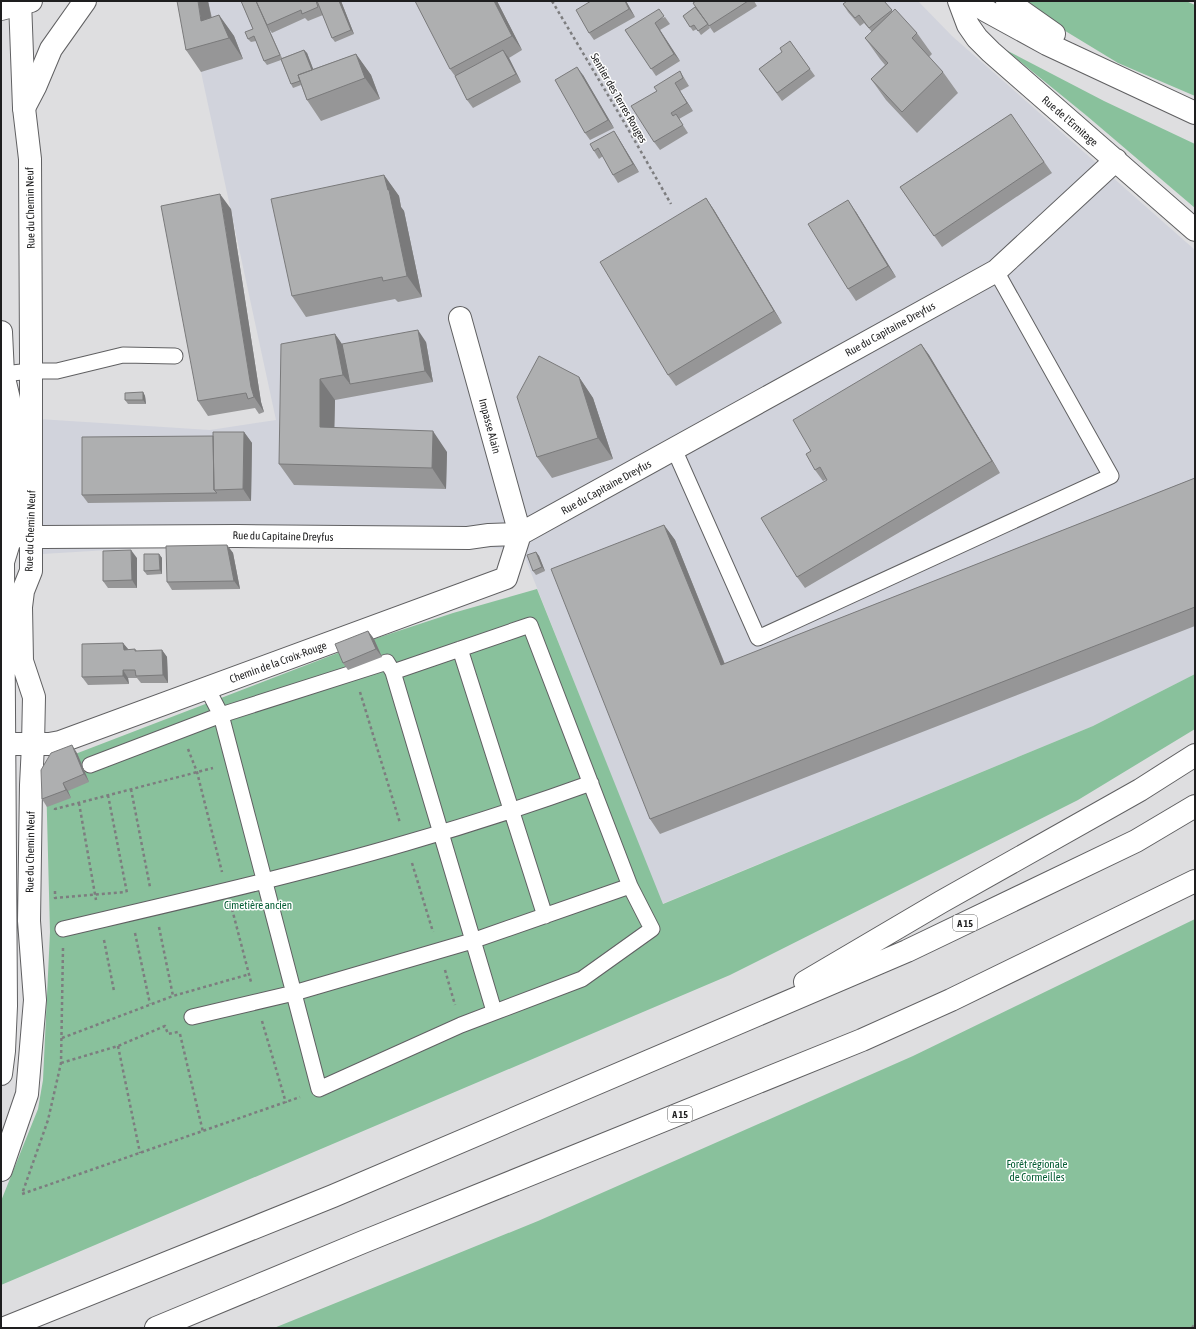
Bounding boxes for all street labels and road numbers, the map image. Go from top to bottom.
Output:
street label: Sentier des Terres Rouges [588,51,650,145]
street label: Rue de l'Ermitage [1040,94,1100,148]
street label: Rue du Chemin Neuf [23,167,37,249]
street label: Rue du Capitaine Dreyfus [843,299,937,359]
street label: Impasse Alain [477,397,503,455]
street label: Rue du Capitaine Dreyfus [559,457,653,517]
street label: Rue du Chemin Neuf [23,490,37,572]
street label: Rue du Capitaine Dreyfus [232,529,334,543]
street label: Chemin de la Croix-Rouge [228,639,328,685]
street label: Rue du Chemin Neuf [23,811,37,893]
road number: A 15 [953,915,977,931]
road number: A 15 [668,1106,692,1122]

